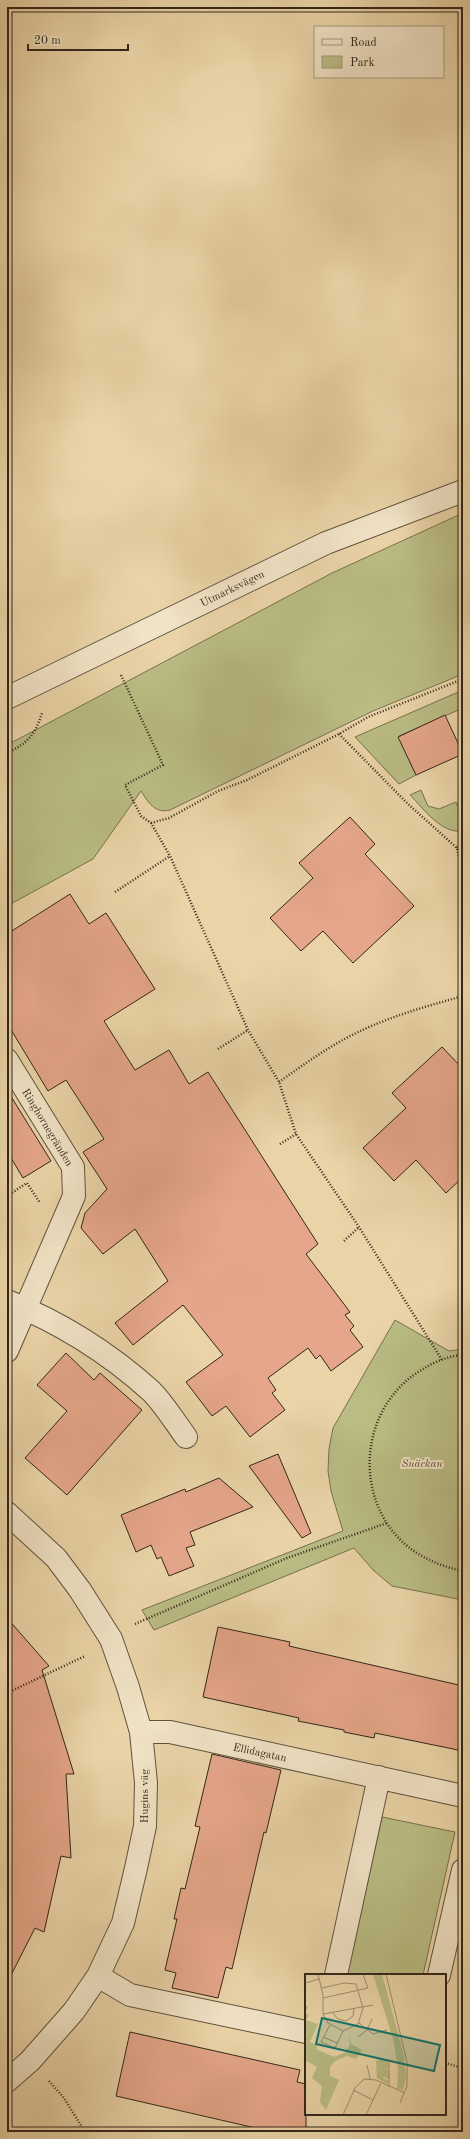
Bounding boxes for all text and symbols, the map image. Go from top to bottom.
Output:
scale bar [28,26,128,52]
legend [314,26,444,78]
text: 20 m [34,35,61,47]
text: Road [350,37,377,49]
text: Park [350,57,375,69]
street label: Utmarksvägen [199,569,266,610]
street label: Ringhornegränden [19,1087,74,1168]
park label: Snäckan [401,1459,443,1470]
street label: Ellidagatan [232,1742,287,1765]
street label: Hugins väg [140,1769,151,1823]
inset map [305,1974,446,2115]

